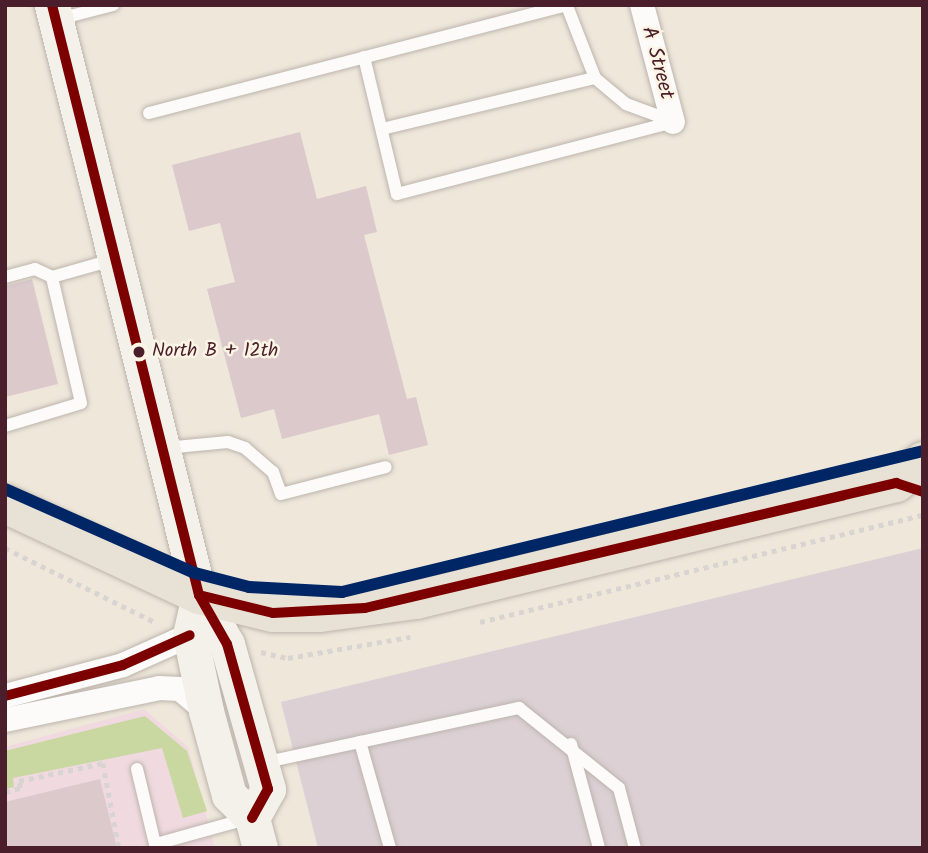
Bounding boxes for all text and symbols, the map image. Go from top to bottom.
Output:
street label: A Street [635,24,679,102]
place label: North B + 12th [152,341,278,363]
marker: North B + 12th [132,345,146,359]

